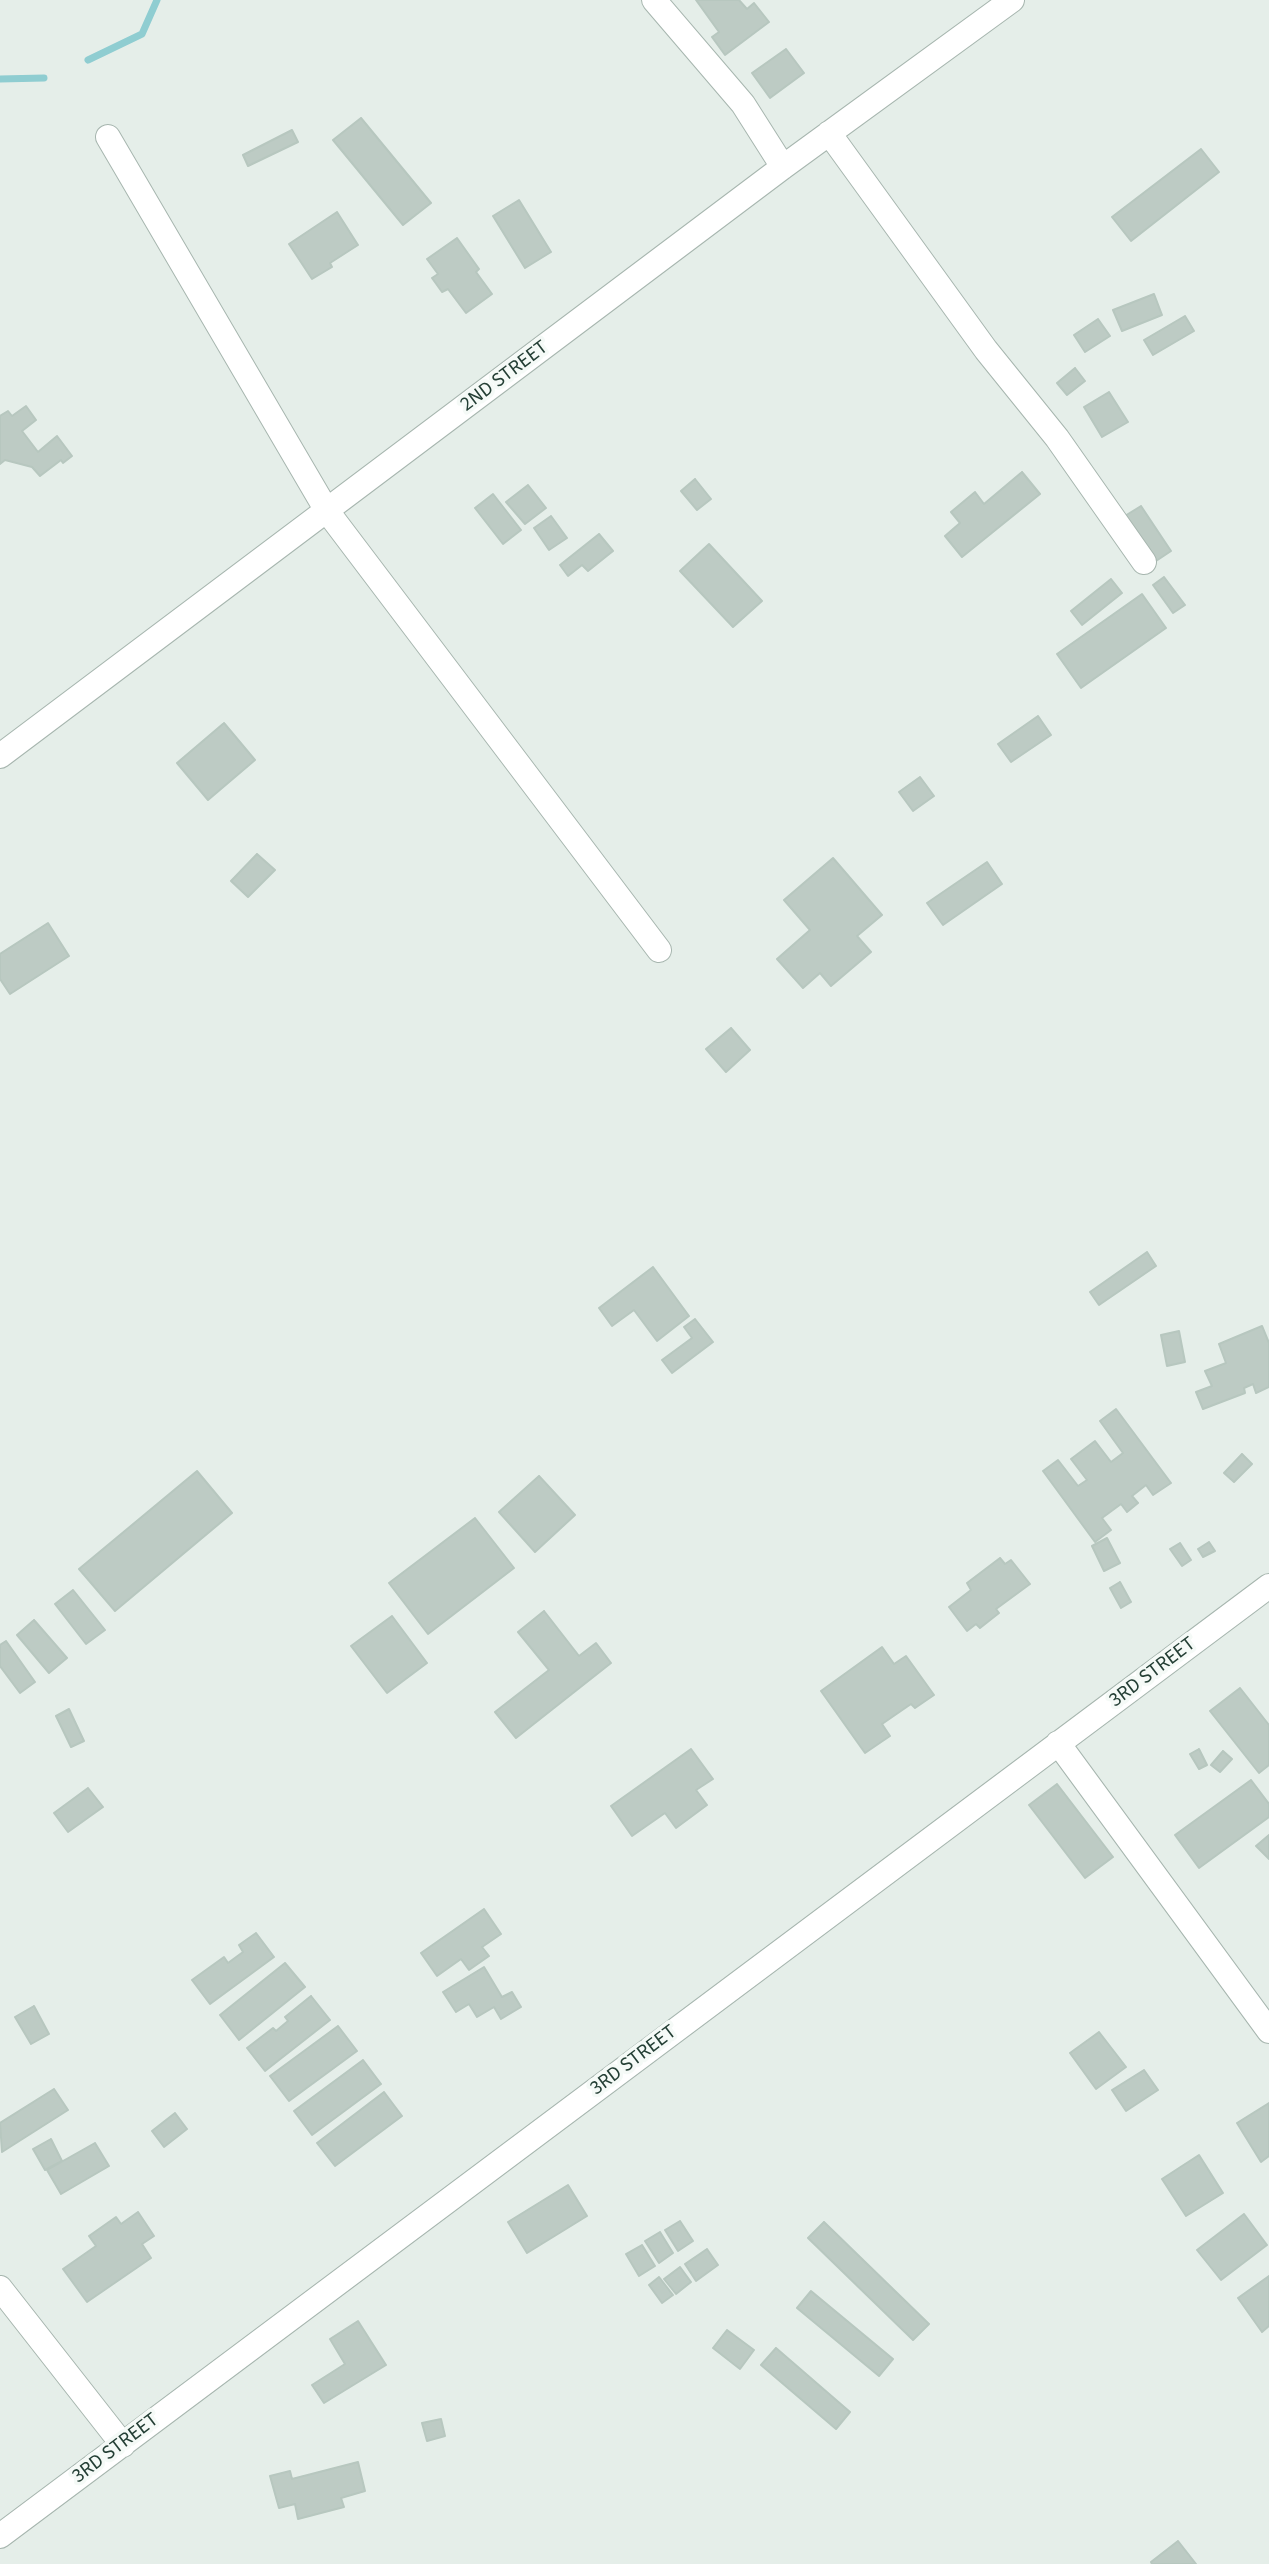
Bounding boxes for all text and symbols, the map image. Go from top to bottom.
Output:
street label: 2ND STREET [457,336,553,418]
street label: 3RD STREET [1105,1633,1201,1713]
street label: 3RD STREET [586,2021,682,2101]
street label: 3RD STREET [68,2409,164,2489]

